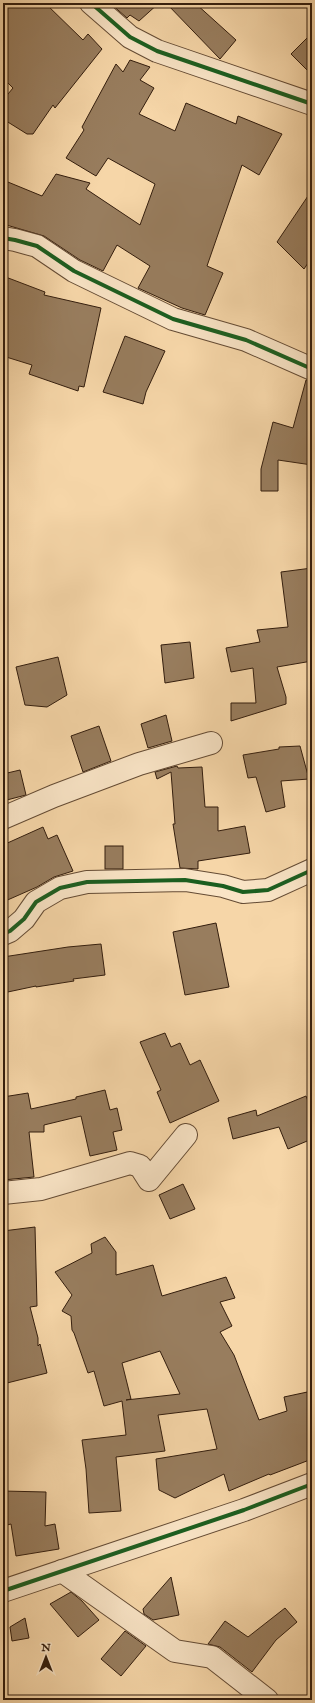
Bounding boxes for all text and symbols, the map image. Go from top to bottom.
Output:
north arrow [26,1637,66,1677]
text: N [40,1641,51,1655]

